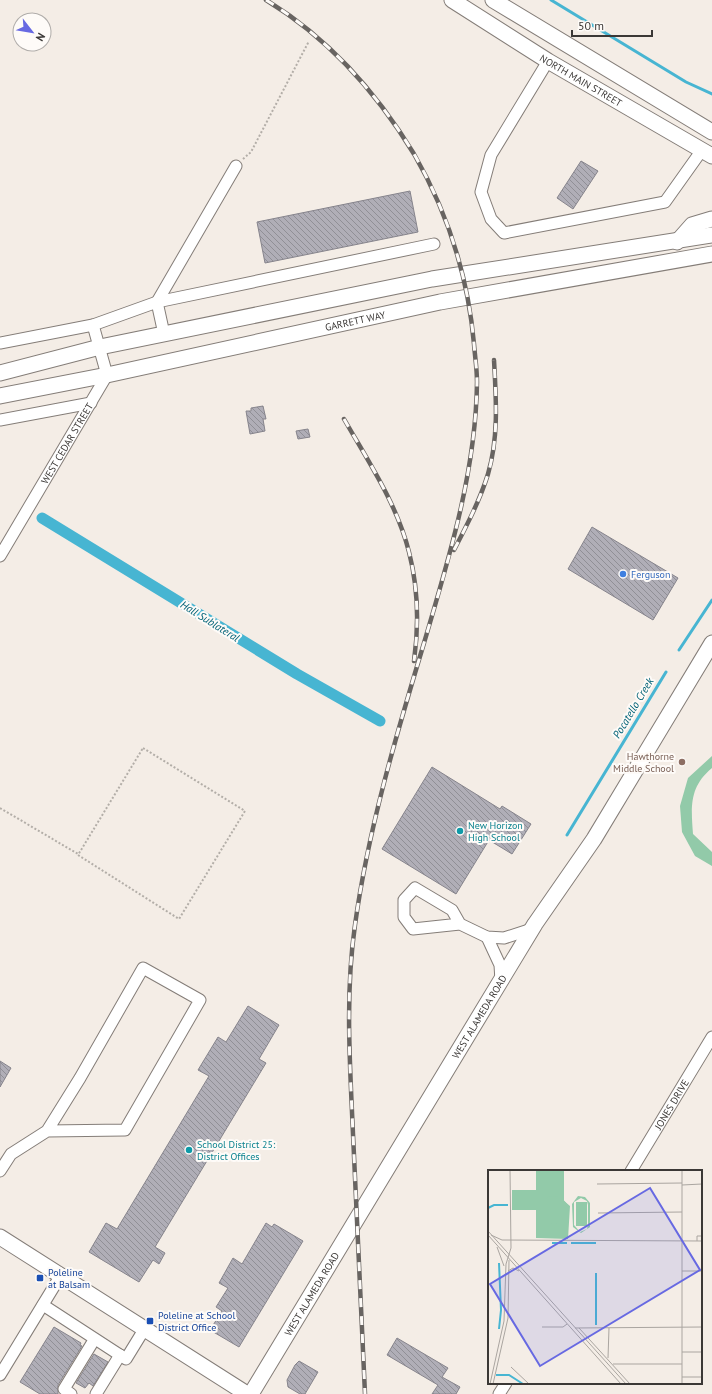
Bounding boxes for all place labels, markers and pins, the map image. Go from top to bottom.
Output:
place label: Ferguson [631,568,670,581]
marker: Ferguson [618,569,628,579]
place label: Hawthorne Middle School [613,750,674,775]
marker: Hawthorne Middle School [677,757,687,767]
place label: New Horizon High School [468,819,523,844]
marker: New Horizon High School [455,826,465,836]
place label: School District 25: District Offices [197,1138,276,1163]
marker: School District 25: District Offices [184,1145,194,1155]
place label: Poleline at Balsam [48,1266,90,1291]
marker: Poleline at Balsam [35,1273,45,1283]
place label: Poleline at School District Office [158,1309,235,1334]
marker: Poleline at School District Office [145,1316,155,1326]

